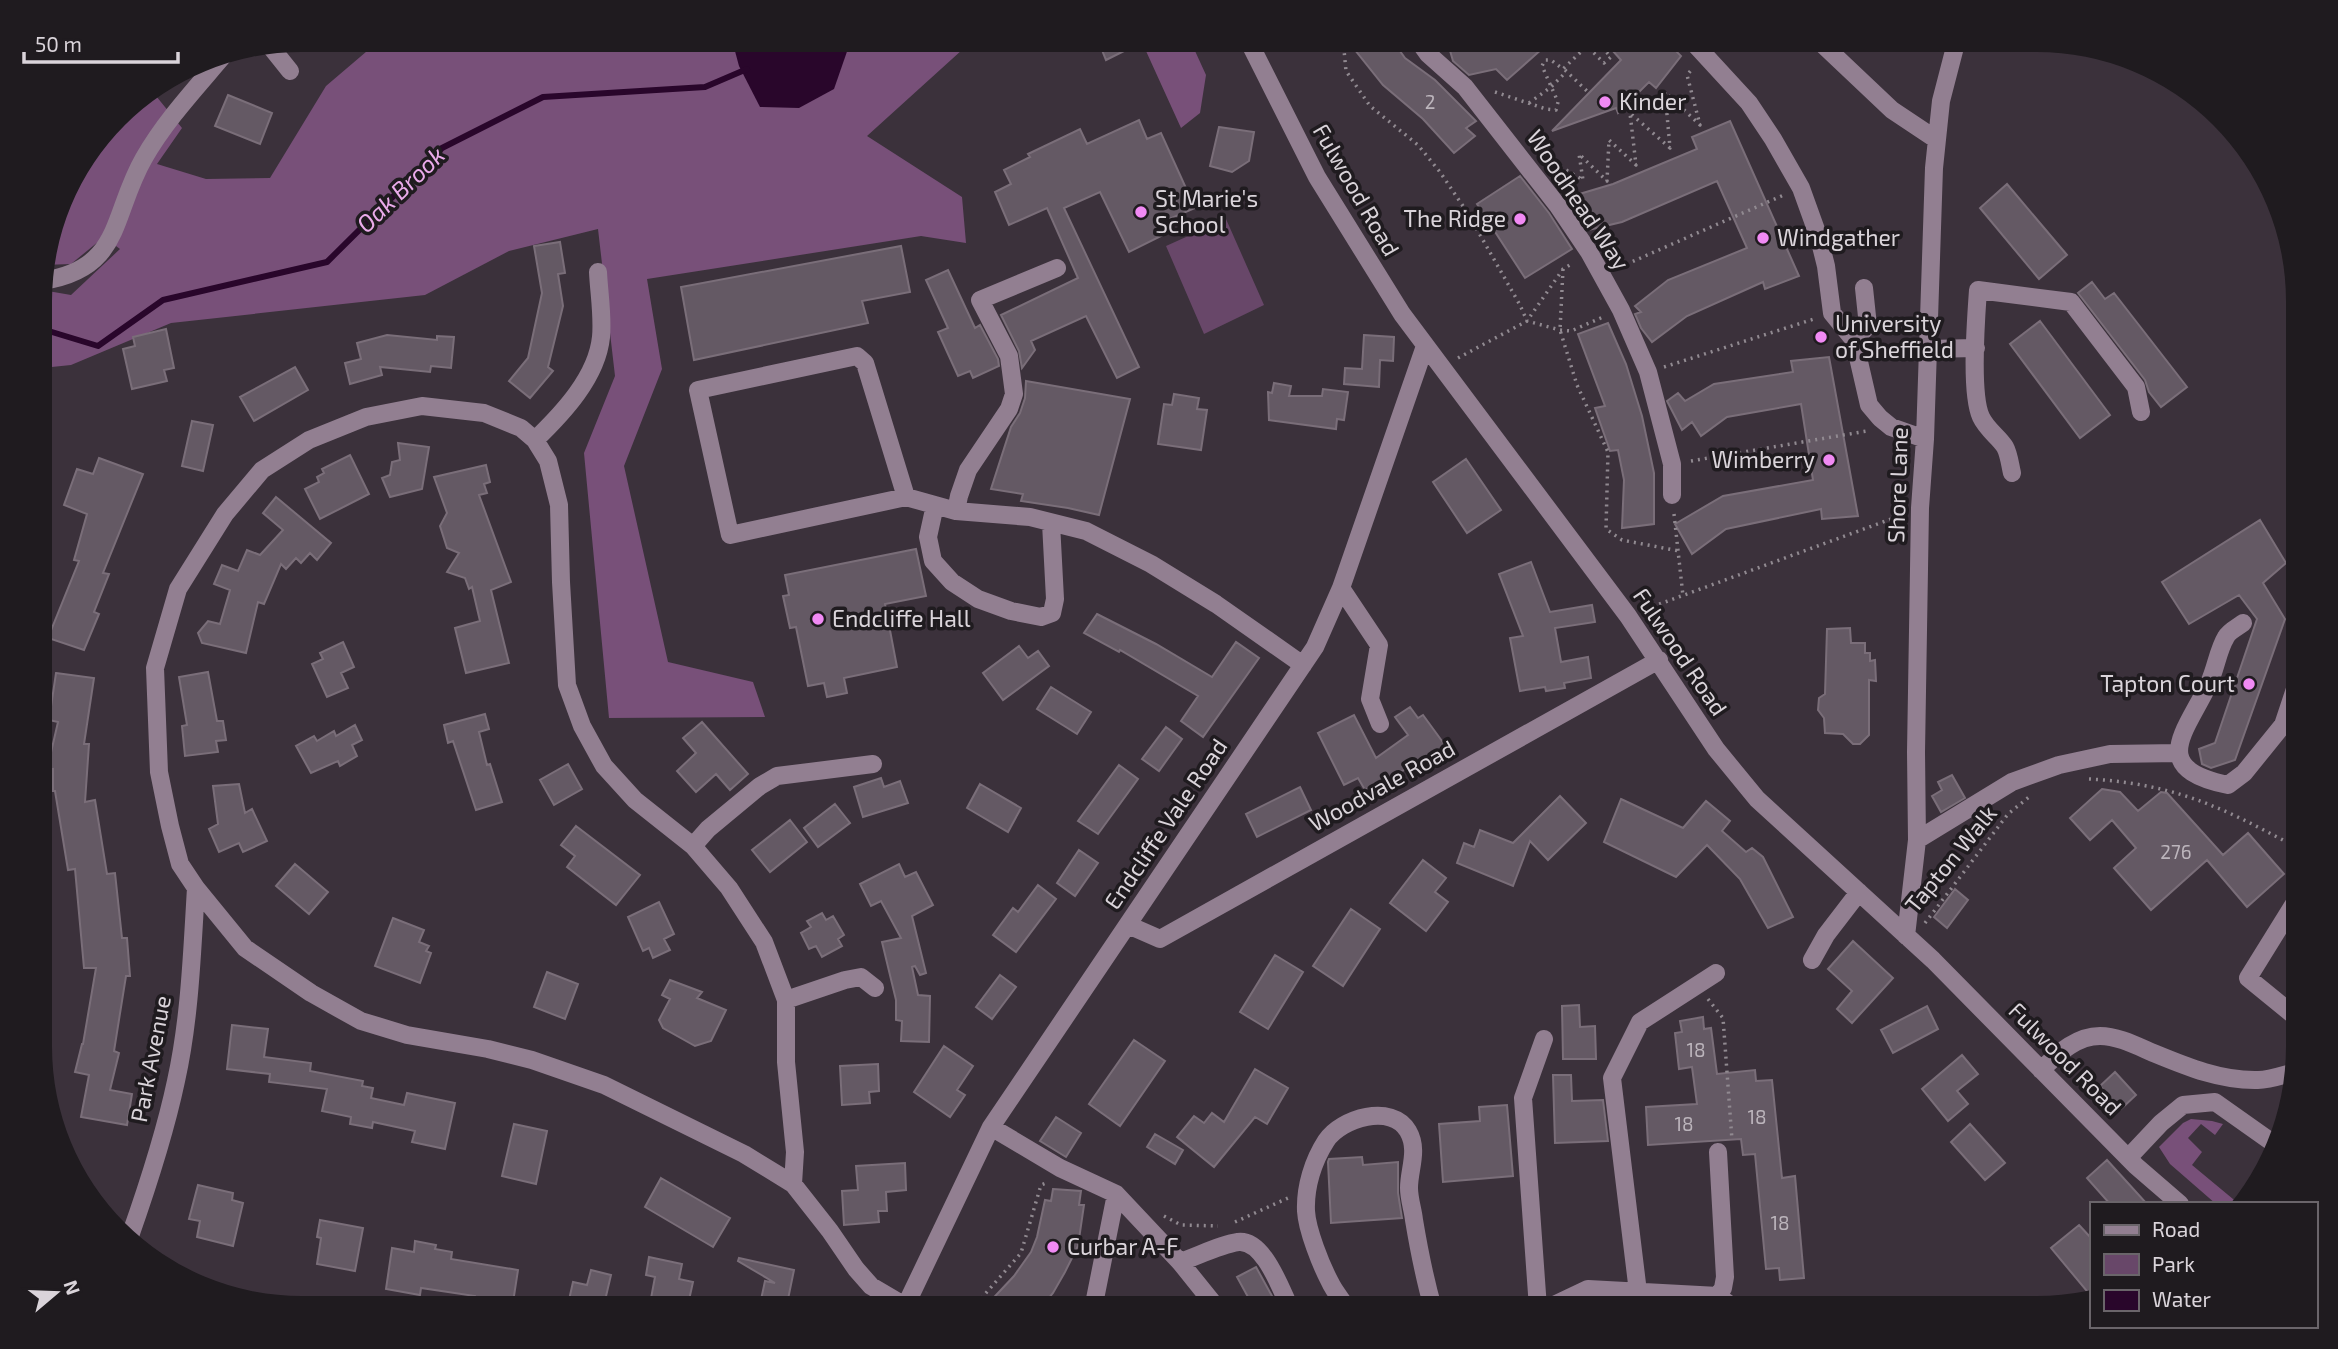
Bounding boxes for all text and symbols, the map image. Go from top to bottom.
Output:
scale bar [24,21,178,65]
text: 50 m [35,31,82,56]
place label: Kinder [1619,87,1686,115]
house number: 2 [1425,90,1435,113]
marker: Kinder [1597,94,1613,110]
street label: Fulwood Road [1308,118,1406,261]
street label: Woodhead Way [1522,124,1636,275]
water label: Oak Brook [350,140,450,238]
place label: St Marie's School [1155,184,1258,238]
marker: St Marie's School [1133,204,1149,220]
place label: The Ridge [1404,204,1506,232]
marker: The Ridge [1512,211,1528,227]
place label: Windgather [1777,223,1900,251]
marker: Windgather [1755,230,1771,246]
place label: University of Sheffield [1835,309,1954,363]
marker: University of Sheffield [1813,329,1829,345]
street label: Shore Lane [1881,427,1913,543]
place label: Wimberry [1711,445,1815,473]
marker: Wimberry [1821,452,1837,468]
street label: Fulwood Road [1628,582,1734,721]
place label: Endcliffe Hall [832,604,971,632]
marker: Endcliffe Hall [810,611,826,627]
place label: Tapton Court [2100,669,2235,697]
marker: Tapton Court [2241,676,2257,692]
street label: Endcliffe Vale Road [1098,733,1233,914]
street label: Woodvale Road [1304,733,1459,837]
street label: Tapton Walk [1898,799,2002,918]
house number: 276 [2160,840,2192,863]
street label: Park Avenue [124,993,176,1125]
street label: Fulwood Road [2004,996,2128,1120]
house number: 18 [1686,1038,1706,1061]
house number: 18 [1747,1105,1767,1128]
house number: 18 [1674,1112,1694,1135]
legend [2090,1202,2317,1328]
house number: 18 [1770,1211,1790,1234]
text: Road [2152,1216,2200,1241]
place label: Curbar A-F [1067,1232,1179,1260]
marker: Curbar A-F [1045,1239,1061,1255]
text: Park [2152,1251,2195,1276]
north arrow [21,1258,91,1328]
text: N [59,1277,86,1298]
text: Water [2152,1286,2211,1311]

